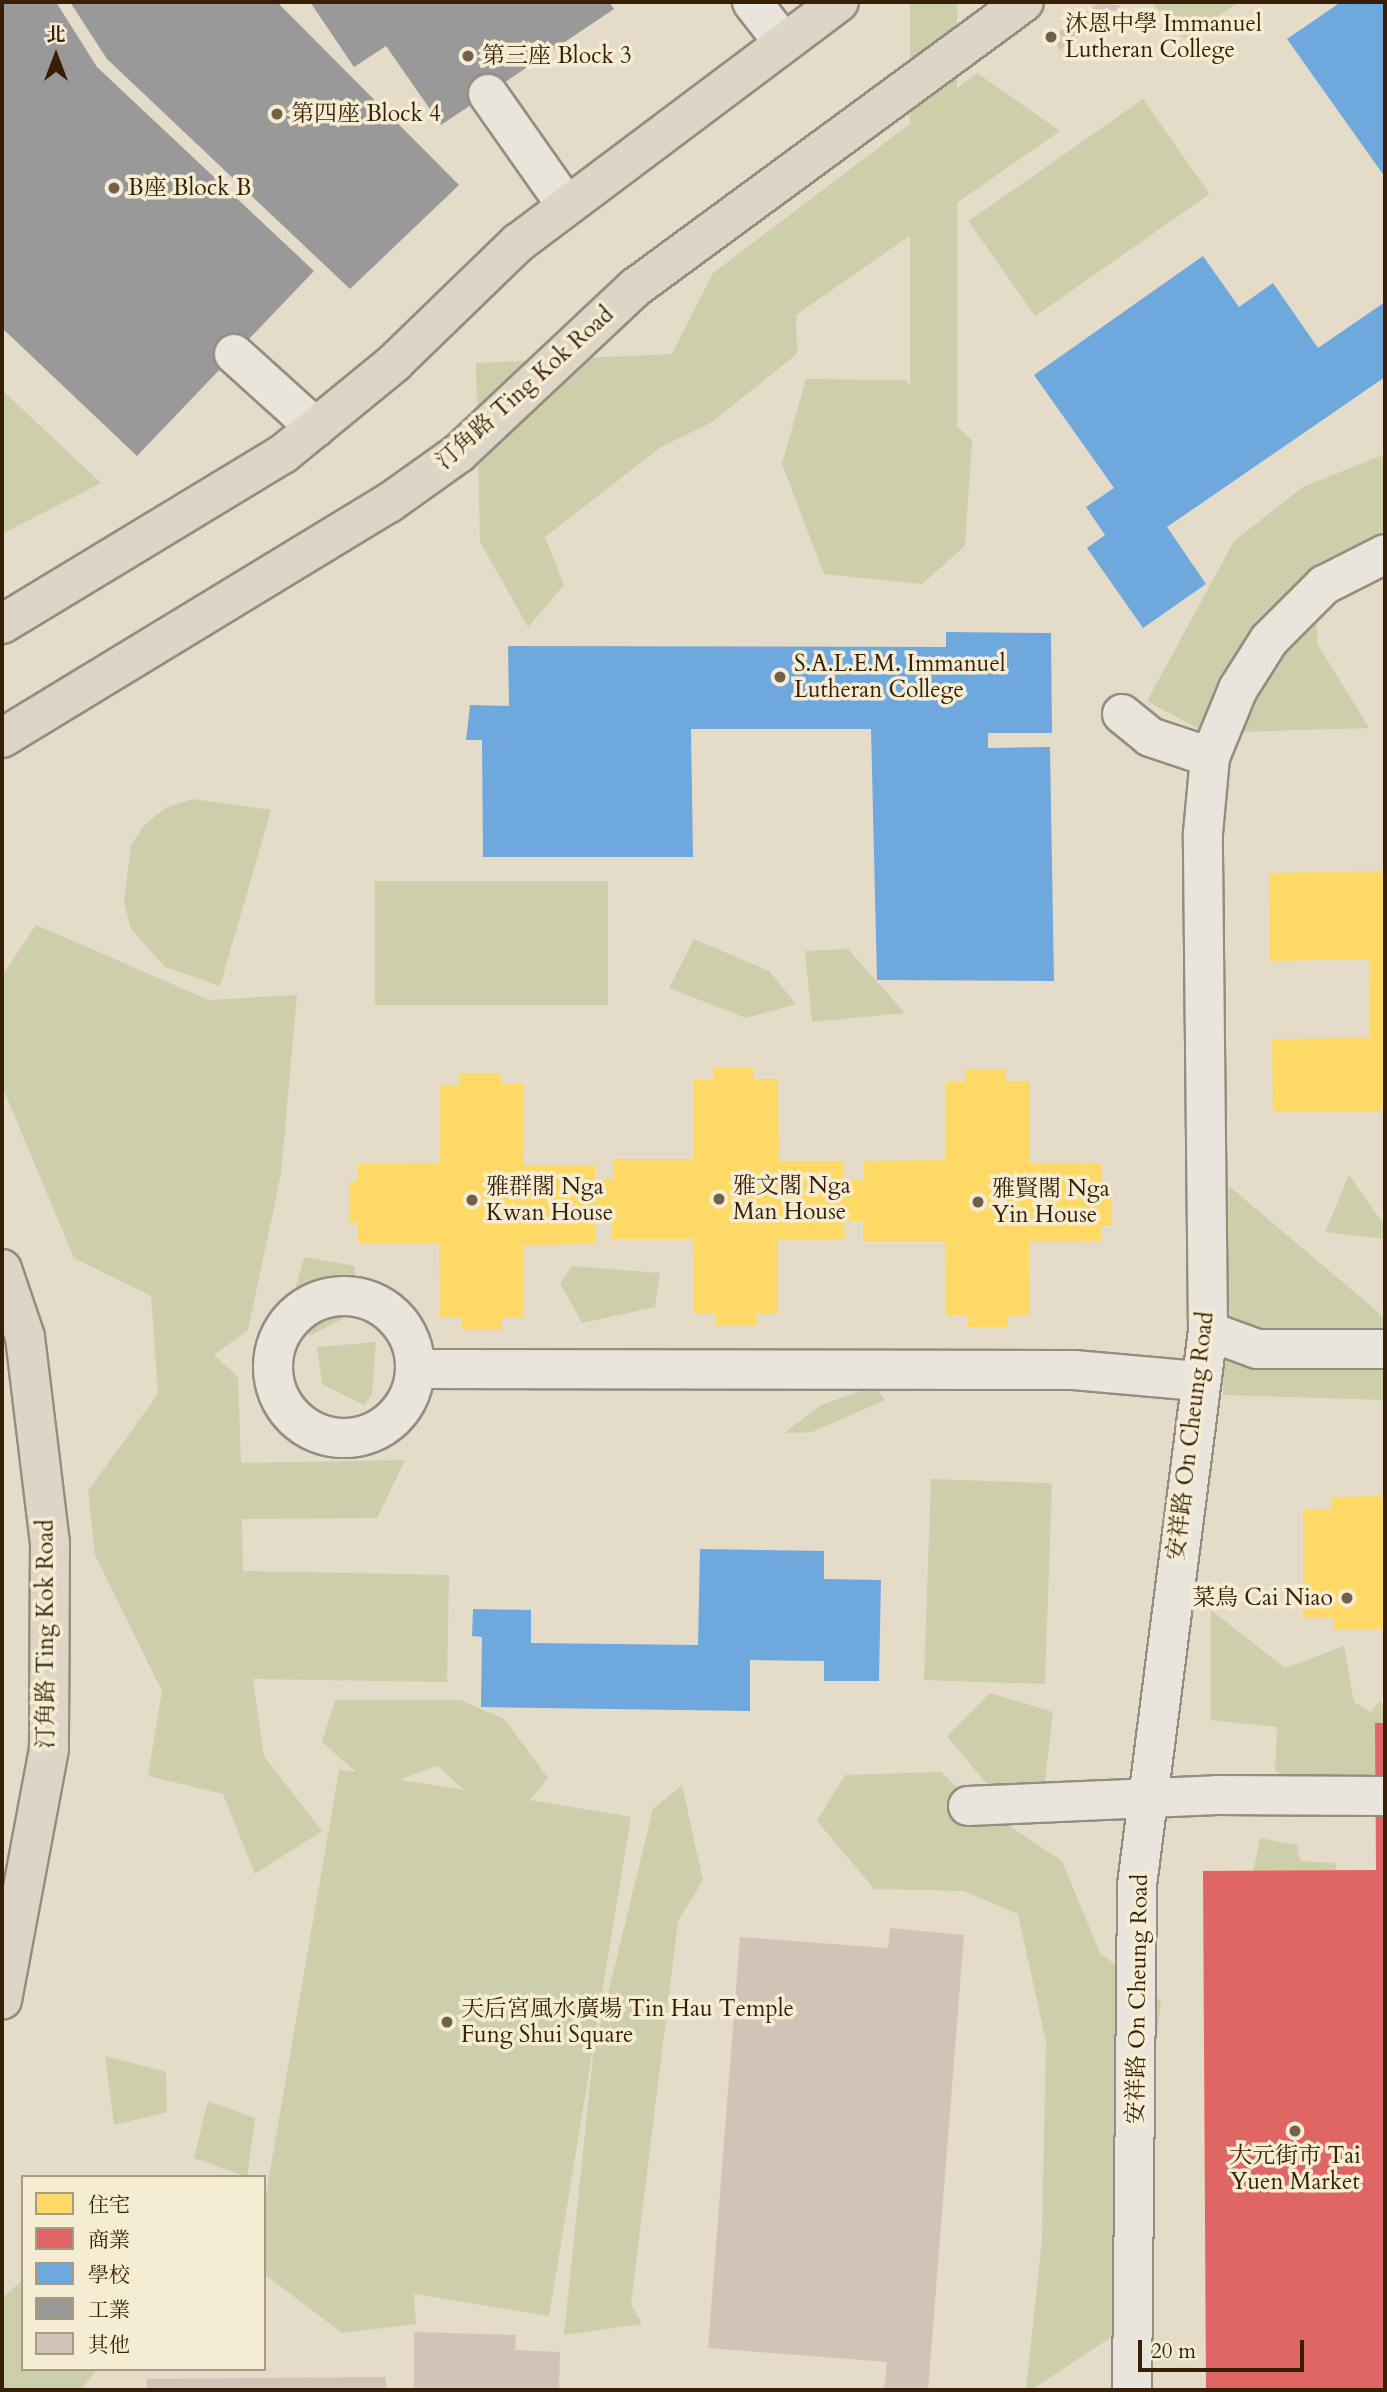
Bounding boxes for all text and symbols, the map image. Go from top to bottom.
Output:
place label: 沐恩中學 Immanuel Lutheran College [1065,10,1262,64]
north arrow [21,21,91,91]
text: 北 [46,22,66,48]
marker: 沐恩中學 Immanuel Lutheran College [1043,29,1059,45]
place label: 第三座 Block 3 [482,42,632,70]
marker: 第三座 Block 3 [460,48,476,64]
place label: 第四座 Block 4 [291,100,441,128]
marker: 第四座 Block 4 [269,106,285,122]
place label: B座 Block B [128,174,251,202]
marker: B座 Block B [106,180,122,196]
street label: 汀角路 Ting Kok Road [431,301,619,475]
place label: S.A.L.E.M. Immanuel Lutheran College [794,650,1006,704]
marker: S.A.L.E.M. Immanuel Lutheran College [772,669,788,685]
place label: 雅文閣 Nga Man House [733,1172,851,1226]
place label: 雅群閣 Nga Kwan House [486,1173,613,1227]
place label: 雅賢閣 Nga Yin House [992,1175,1110,1229]
marker: 雅文閣 Nga Man House [711,1191,727,1207]
marker: 雅群閣 Nga Kwan House [464,1192,480,1208]
marker: 雅賢閣 Nga Yin House [970,1194,986,1210]
street label: 安祥路 On Cheung Road [1162,1310,1220,1562]
street label: 汀角路 Ting Kok Road [32,1519,60,1749]
place label: 菜鳥 Cai Niao [1192,1584,1333,1612]
marker: 菜鳥 Cai Niao [1339,1590,1355,1606]
street label: 安祥路 On Cheung Road [1122,1874,1154,2124]
place label: 天后宮風水廣場 Tin Hau Temple Fung Shui Square [461,1995,794,2049]
marker: 天后宮風水廣場 Tin Hau Temple Fung Shui Square [439,2014,455,2030]
marker: 大元街市 Tai Yuen Market [1287,2123,1303,2139]
place label: 大元街市 Tai Yuen Market [1229,2142,1361,2196]
legend [21,2175,266,2371]
text: 住宅 [88,2191,130,2220]
text: 商業 [88,2226,130,2255]
text: 學校 [88,2261,130,2290]
text: 工業 [88,2296,130,2325]
scale bar [1142,2326,1308,2370]
text: 其他 [88,2331,130,2360]
text: 20 m [1151,2337,1196,2366]

